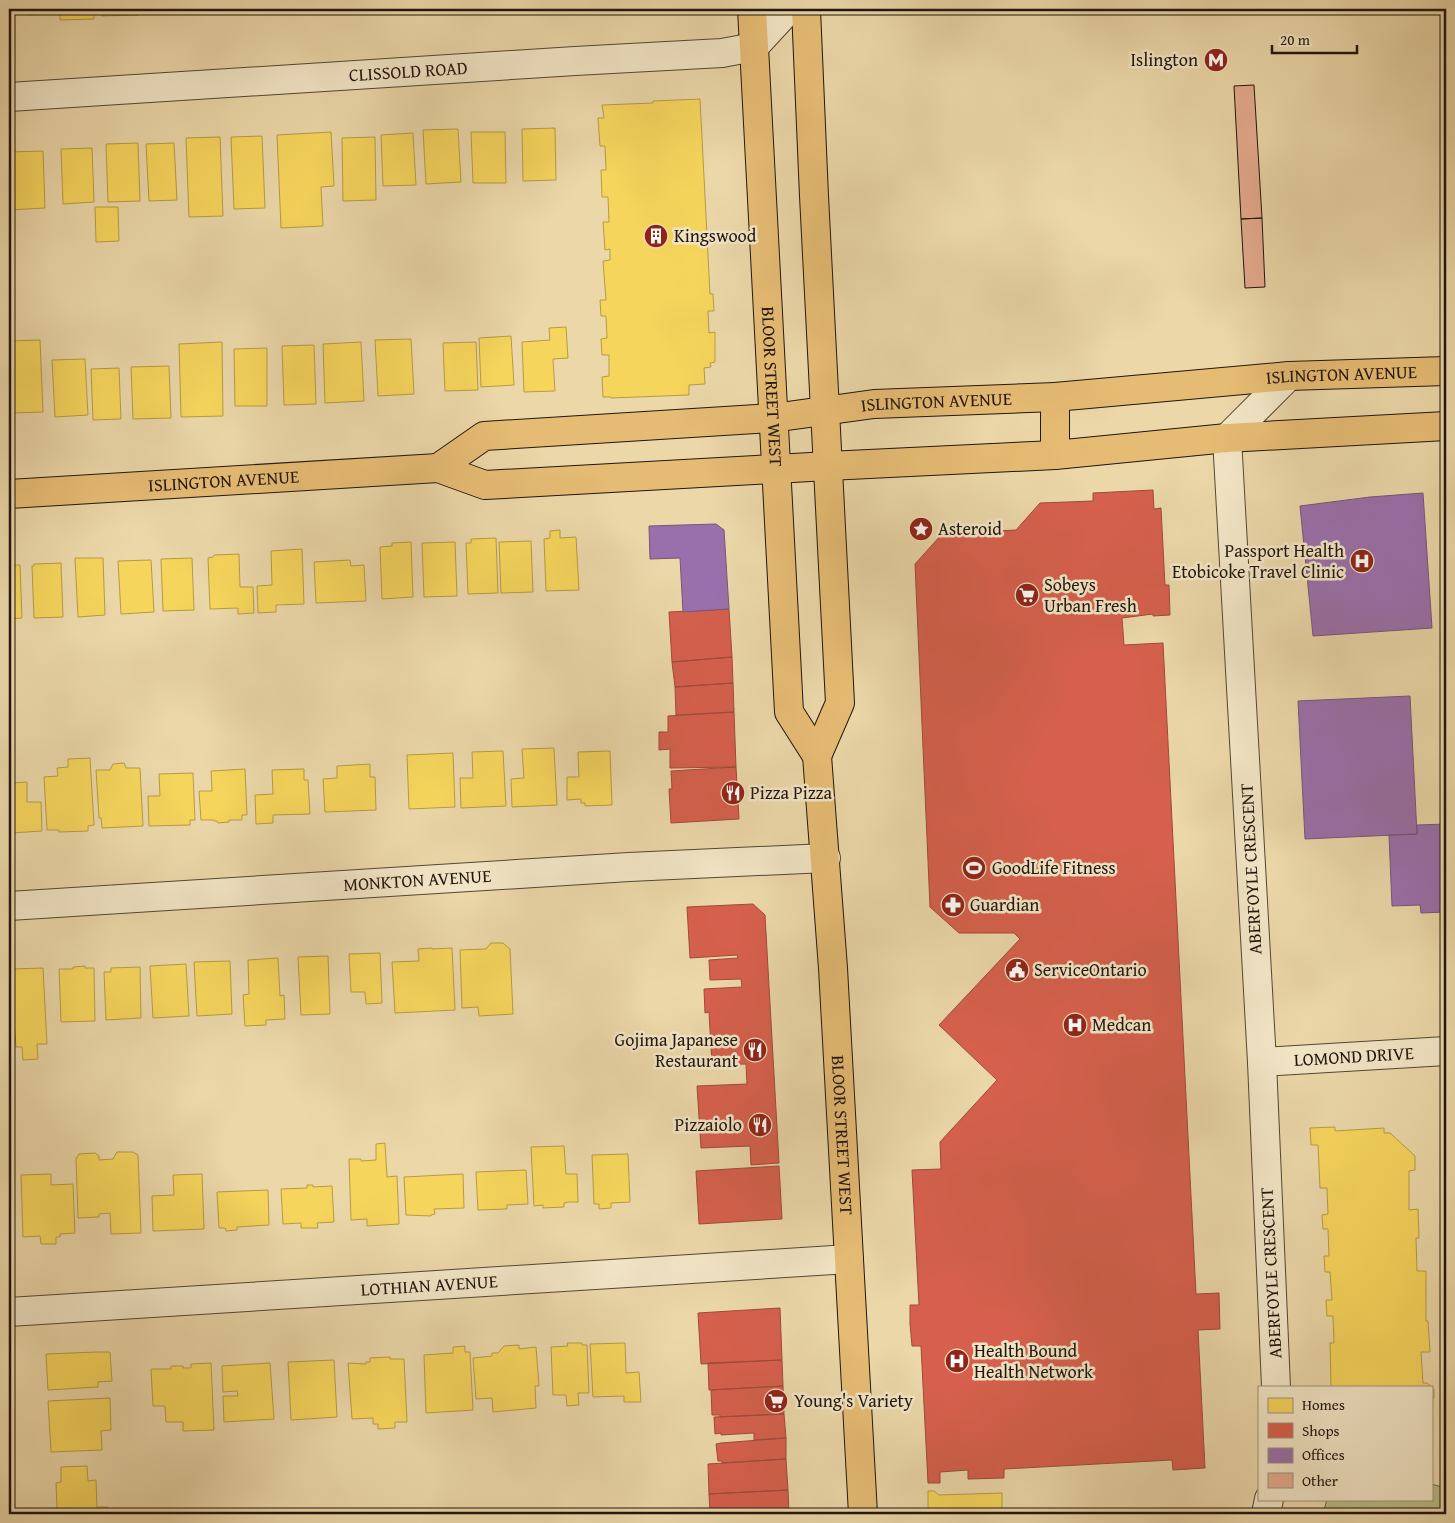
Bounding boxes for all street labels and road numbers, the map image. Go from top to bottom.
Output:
street label: CLISSOLD ROAD [348,54,468,88]
street label: BLOOR STREET WEST [755,306,790,467]
street label: ISLINGTON AVENUE [1265,358,1417,391]
street label: ISLINGTON AVENUE [859,385,1012,419]
street label: ISLINGTON AVENUE [147,462,300,499]
street label: ABERFOYLE CRESCENT [1233,783,1268,955]
street label: MONKTON AVENUE [342,862,492,898]
street label: LOMOND DRIVE [1293,1039,1414,1073]
street label: BLOOR STREET WEST [825,1054,861,1216]
street label: ABERFOYLE CRESCENT [1253,1187,1288,1359]
street label: LOTHIAN AVENUE [360,1267,498,1303]

